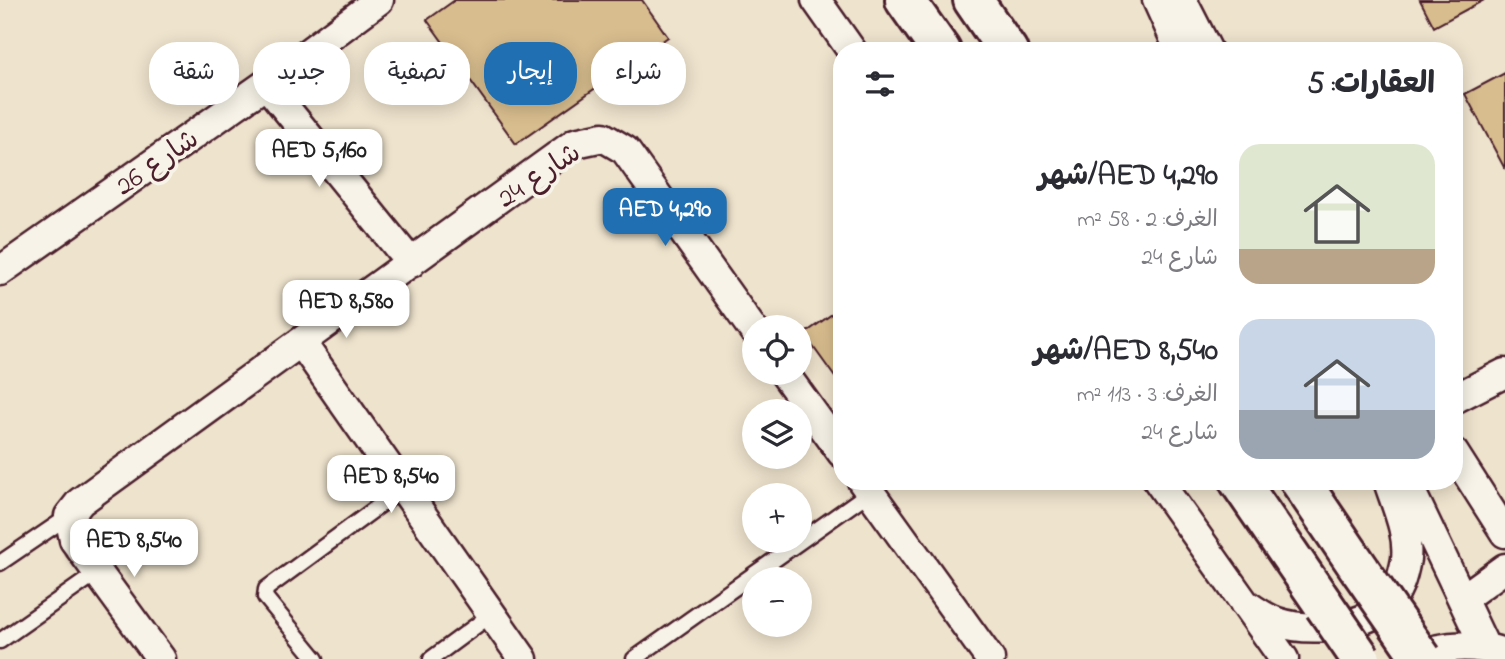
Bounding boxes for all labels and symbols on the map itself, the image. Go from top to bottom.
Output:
street label: شارع 26 [108,120,208,208]
pin: AED 5,160 [239,130,399,189]
street label: شارع 24 [490,134,590,220]
pin: AED 4,290 [585,188,745,248]
pin: AED 8,580 [266,280,426,340]
pin: AED 8,540 [311,456,471,515]
pin: AED 8,540 [54,520,214,579]

